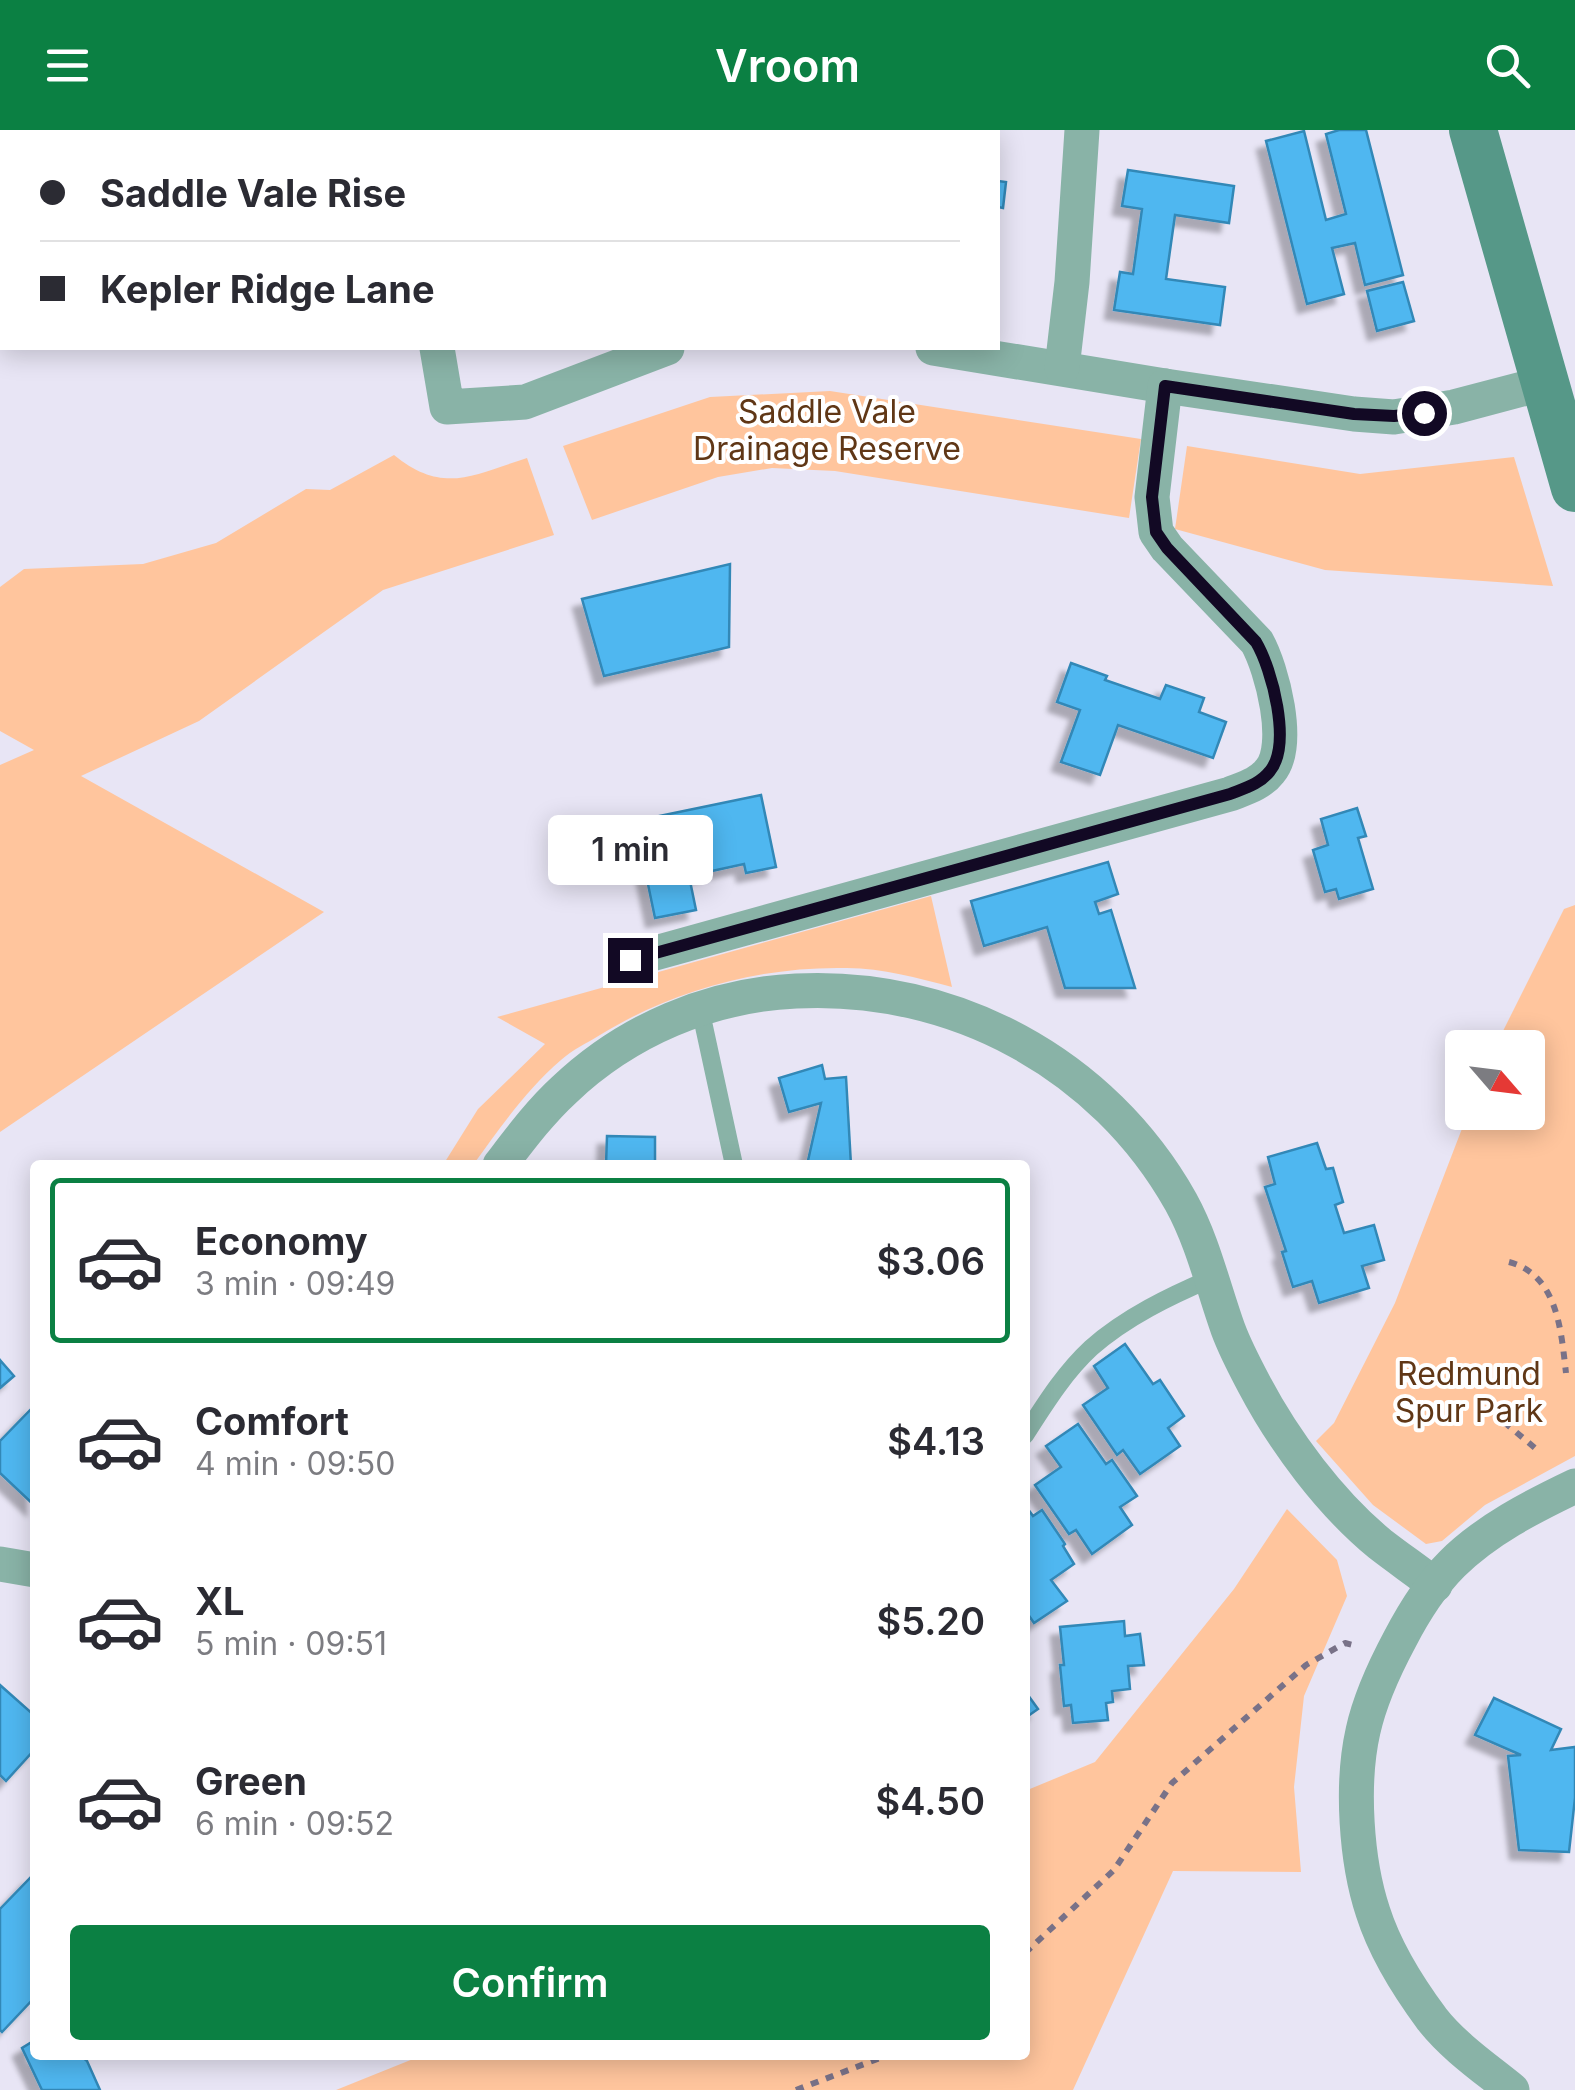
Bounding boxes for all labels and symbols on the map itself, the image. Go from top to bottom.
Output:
route start [1402,391,1447,436]
park label: Saddle Vale Drainage Reserve [693,392,961,468]
callout: 1 min [548,815,712,885]
route end [608,938,653,983]
north arrow [1445,1030,1545,1130]
park label: Redmund Spur Park [1395,1354,1544,1430]

